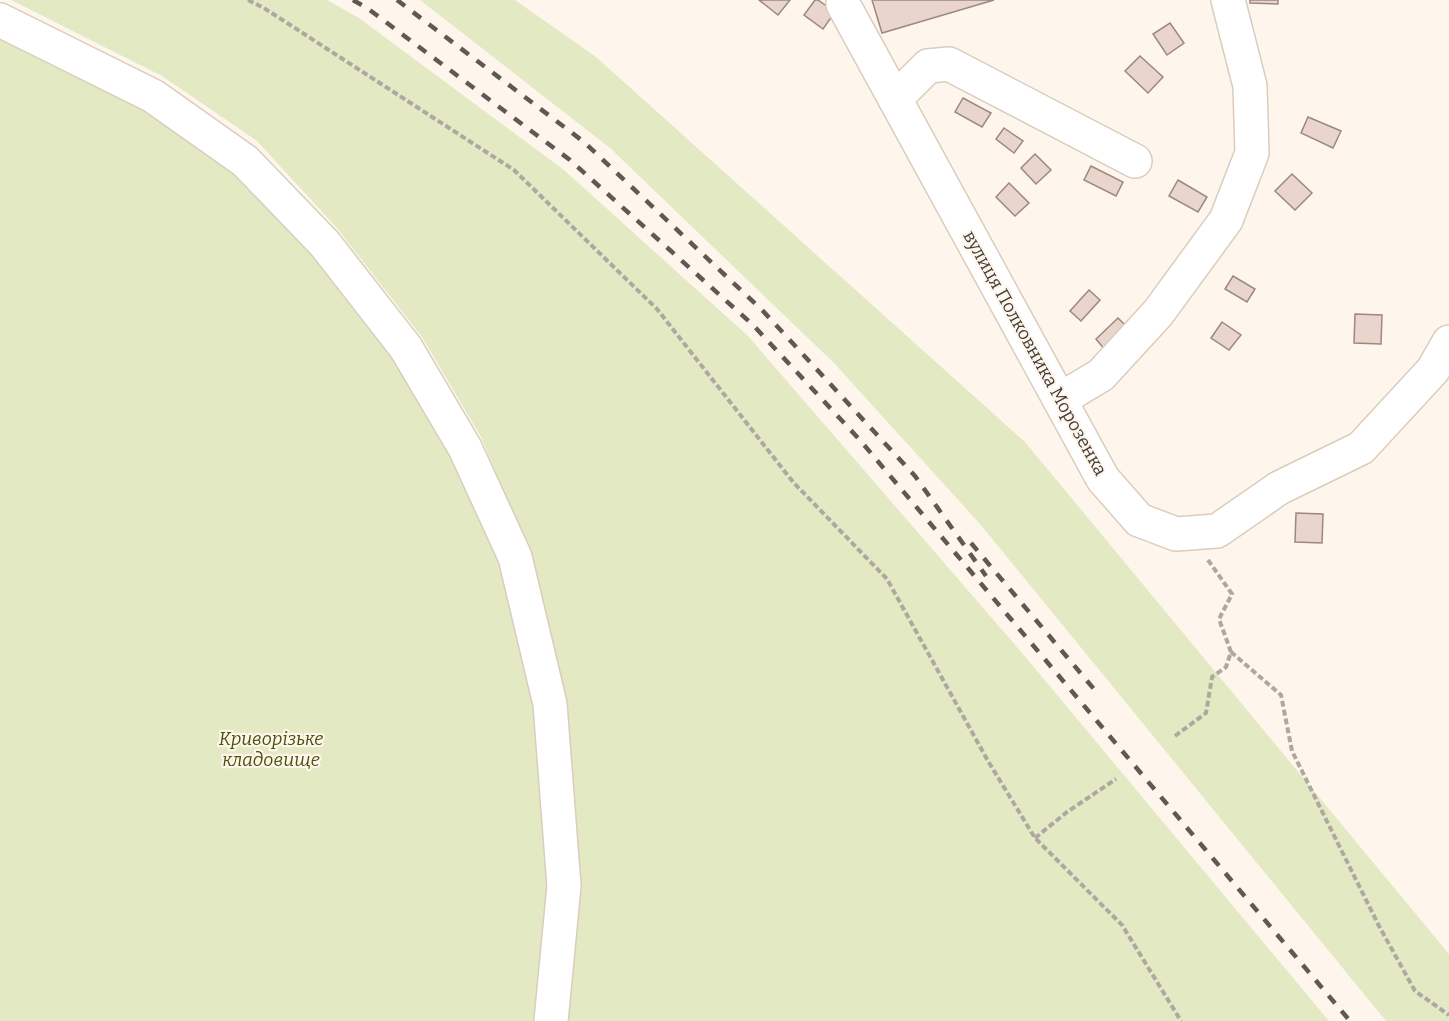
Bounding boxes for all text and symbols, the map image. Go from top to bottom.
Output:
street label: вулиця Полковника Морозенка [958,227,1112,479]
park label: Криворізьке кладовище [219,728,323,771]

